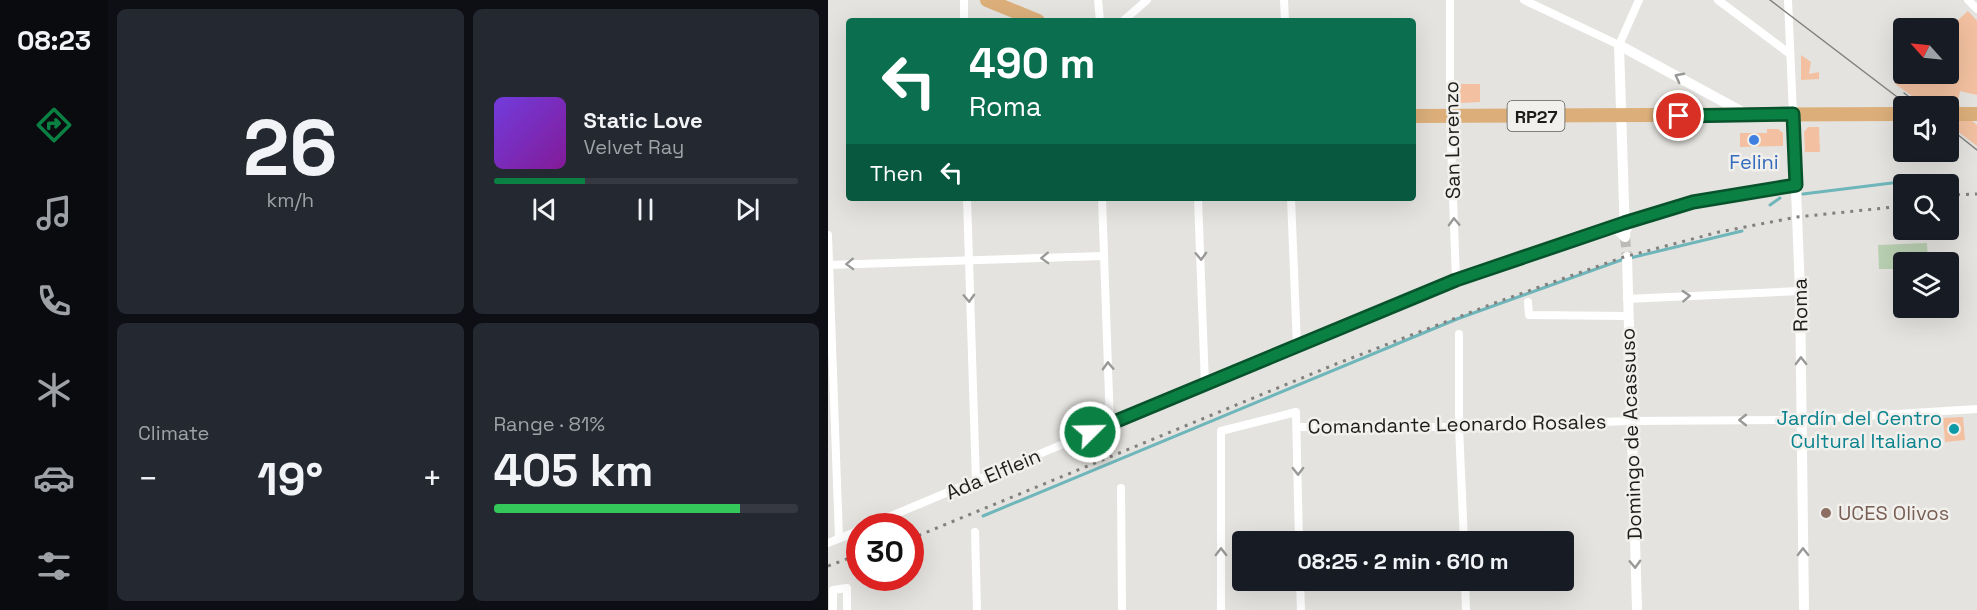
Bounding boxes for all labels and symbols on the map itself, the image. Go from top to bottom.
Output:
north arrow [1893,18,1959,84]
one-way arrow [1674,73,1685,84]
street label: San Lorenzo [1438,81,1466,199]
pin [1653,90,1704,141]
road number: RP27 [1508,101,1564,131]
marker: Felini [1747,133,1761,147]
place label: Felini [1729,149,1779,175]
one-way arrow [1448,217,1460,226]
one-way arrow [1041,251,1050,264]
one-way arrow [1194,252,1207,261]
one-way arrow [846,258,855,270]
street label: Roma [1787,278,1813,332]
one-way arrow [1681,290,1690,303]
one-way arrow [963,294,976,303]
street label: Domingo de Acassuso [1614,328,1648,540]
one-way arrow [1794,357,1807,366]
one-way arrow [1101,361,1114,370]
position arrow [1058,400,1122,464]
place label: Jardín del Centro Cultural Italiano [1777,405,1942,454]
street label: Comandante Leonardo Rosales [1307,408,1607,440]
one-way arrow [1738,414,1747,426]
marker: Jardín del Centro Cultural Italiano [1947,422,1961,436]
street label: Ada Elflein [942,442,1044,506]
one-way arrow [1292,466,1304,475]
place label: UCES Olivos [1838,500,1949,526]
marker: UCES Olivos [1819,506,1833,520]
speed limit sign: 30 [846,513,924,591]
one-way arrow [1215,547,1227,556]
one-way arrow [1797,547,1810,556]
one-way arrow [1629,559,1642,568]

